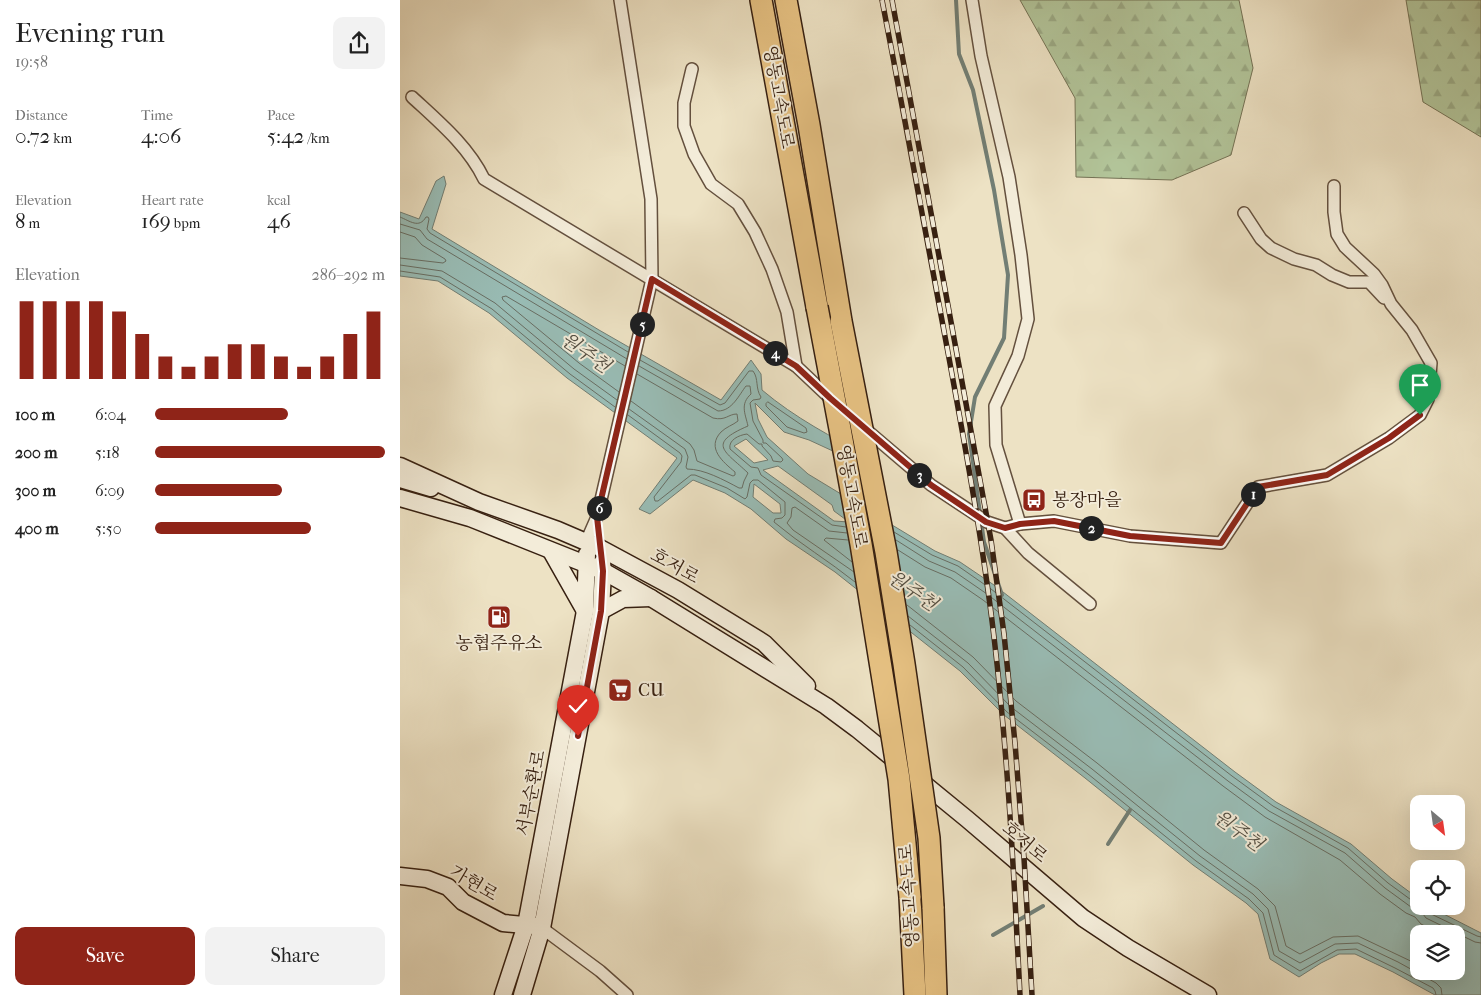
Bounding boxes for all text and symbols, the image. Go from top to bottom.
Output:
text: Evening run [15,16,165,49]
button: share [333,17,385,69]
street label: 영동고속도로 [759,44,798,150]
text: 19:58 [15,52,48,71]
text: Distance [15,107,68,124]
text: Time [141,107,173,124]
text: Pace [267,107,295,124]
text: 0.72 [15,124,50,148]
text: 4:06 [141,124,181,148]
text: 5:42 [267,124,304,148]
text: km [50,130,72,147]
text: /km [304,130,330,147]
text: Elevation [15,192,72,209]
text: Heart rate [141,192,204,209]
text: kcal [267,192,291,209]
text: 8 [15,209,26,233]
text: 169 [141,209,171,233]
text: 46 [267,209,291,233]
text: m [26,215,40,232]
text: bpm [171,215,200,232]
text: Elevation [15,265,80,284]
text: 286–292 m [312,265,385,284]
pin: 5 [630,312,654,336]
text: 5 [639,316,646,333]
water label: 원주천 [557,328,616,379]
pin: 4 [762,340,788,366]
text: 4 [771,345,780,362]
pin [1399,364,1441,415]
icon: arrive [1406,371,1434,399]
text: 100 m [15,405,55,424]
text: 6:04 [95,405,126,424]
text: 200 m [15,443,58,462]
text: 5:18 [95,443,120,462]
street label: 영동고속도로 [832,443,871,549]
pin: 3 [906,462,932,488]
text: 3 [917,467,922,484]
text: 300 m [15,481,56,500]
text: 6:09 [95,481,125,500]
pin: 1 [1240,482,1266,506]
text: 1 [1251,486,1256,503]
bus stop icon: 봉장마을 [1021,487,1047,513]
place label: 봉장마을 [1052,490,1122,511]
pin: 6 [586,496,612,520]
text: 6 [596,500,603,517]
pin: 2 [1078,516,1104,540]
text: 400 m [15,519,59,538]
text: 5:50 [95,519,121,538]
text: 2 [1088,520,1095,537]
street label: 호저로 [647,545,703,588]
water label: 원주천 [884,566,943,617]
fuel station icon: 농협주유소 [486,604,512,630]
place label: 농협주유소 [456,633,542,654]
supermarket icon: CU [607,677,633,703]
place label: CU [638,680,664,701]
pin [557,685,599,736]
icon: check [564,692,592,720]
street label: 서부순환로 [513,748,550,838]
north arrow [1410,795,1465,850]
map controls [1410,795,1465,980]
water label: 원주천 [1210,806,1268,857]
street label: 호저로 [998,818,1051,867]
street label: 영동고속도로 [895,843,924,949]
button: locate [1410,860,1465,915]
street label: 가현로 [446,861,502,906]
button: layers [1410,925,1465,980]
button: Save [15,927,195,985]
button: Share [205,927,385,985]

